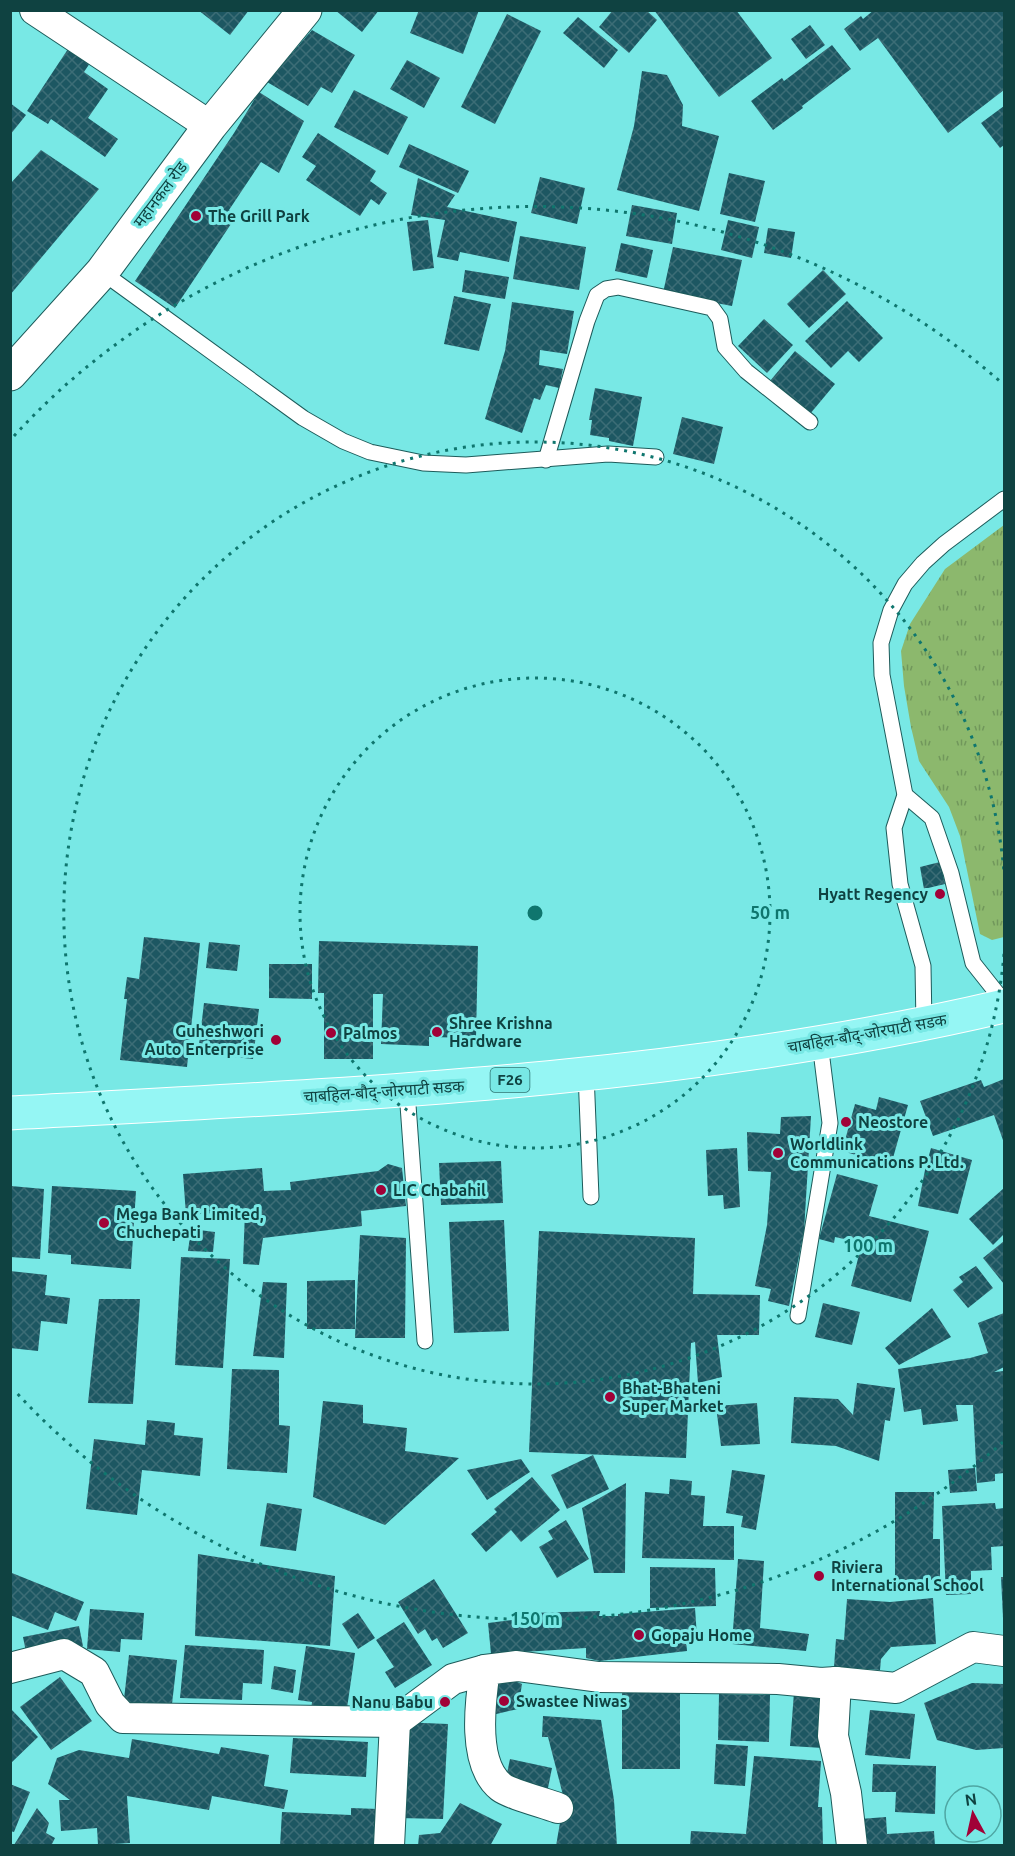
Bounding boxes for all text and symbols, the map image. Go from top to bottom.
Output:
street label: महानकल रोड [130,157,191,230]
place label: The Grill Park [208,207,310,225]
marker: The Grill Park [189,209,203,223]
place label: Hyatt Regency [818,885,928,903]
marker: Hyatt Regency [933,887,947,901]
text: 50 m [750,902,790,922]
centre of rings [525,903,545,923]
street label: चाबहिल-बौद्-जोरपाटी सडक [786,1010,949,1059]
place label: Shree Krishna Hardware [449,1014,553,1050]
place label: Guheshwori Auto Enterprise [145,1022,264,1058]
place label: Palmos [343,1024,397,1042]
marker: Shree Krishna Hardware [430,1025,444,1039]
marker: Palmos [324,1026,338,1040]
marker: Guheshwori Auto Enterprise [269,1033,283,1047]
road number: F26 [490,1068,530,1092]
street label: चाबहिल-बौद्-जोरपाटी सडक [303,1076,466,1108]
place label: Neostore [858,1113,928,1131]
marker: Neostore [839,1115,853,1129]
place label: Worldlink Communications P. Ltd. [790,1135,964,1171]
marker: Worldlink Communications P. Ltd. [771,1146,785,1160]
place label: LIC Chabahil [393,1181,486,1199]
marker: LIC Chabahil [374,1183,388,1197]
place label: Mega Bank Limited, Chuchepati [116,1205,264,1241]
marker: Mega Bank Limited, Chuchepati [97,1216,111,1230]
text: 100 m [843,1235,893,1255]
place label: Bhat-Bhateni Super Market [622,1379,724,1415]
marker: Bhat-Bhateni Super Market [603,1390,617,1404]
place label: Riviera International School [831,1558,984,1594]
marker: Riviera International School [812,1569,826,1583]
text: 150 m [510,1608,560,1628]
place label: Gopaju Home [651,1626,752,1644]
marker: Gopaju Home [632,1628,646,1642]
place label: Swastee Niwas [516,1692,627,1710]
place label: Nanu Babu [352,1693,433,1711]
marker: Swastee Niwas [497,1694,511,1708]
marker: Nanu Babu [438,1695,452,1709]
north arrow [943,1784,1003,1844]
text: N [964,1789,978,1809]

